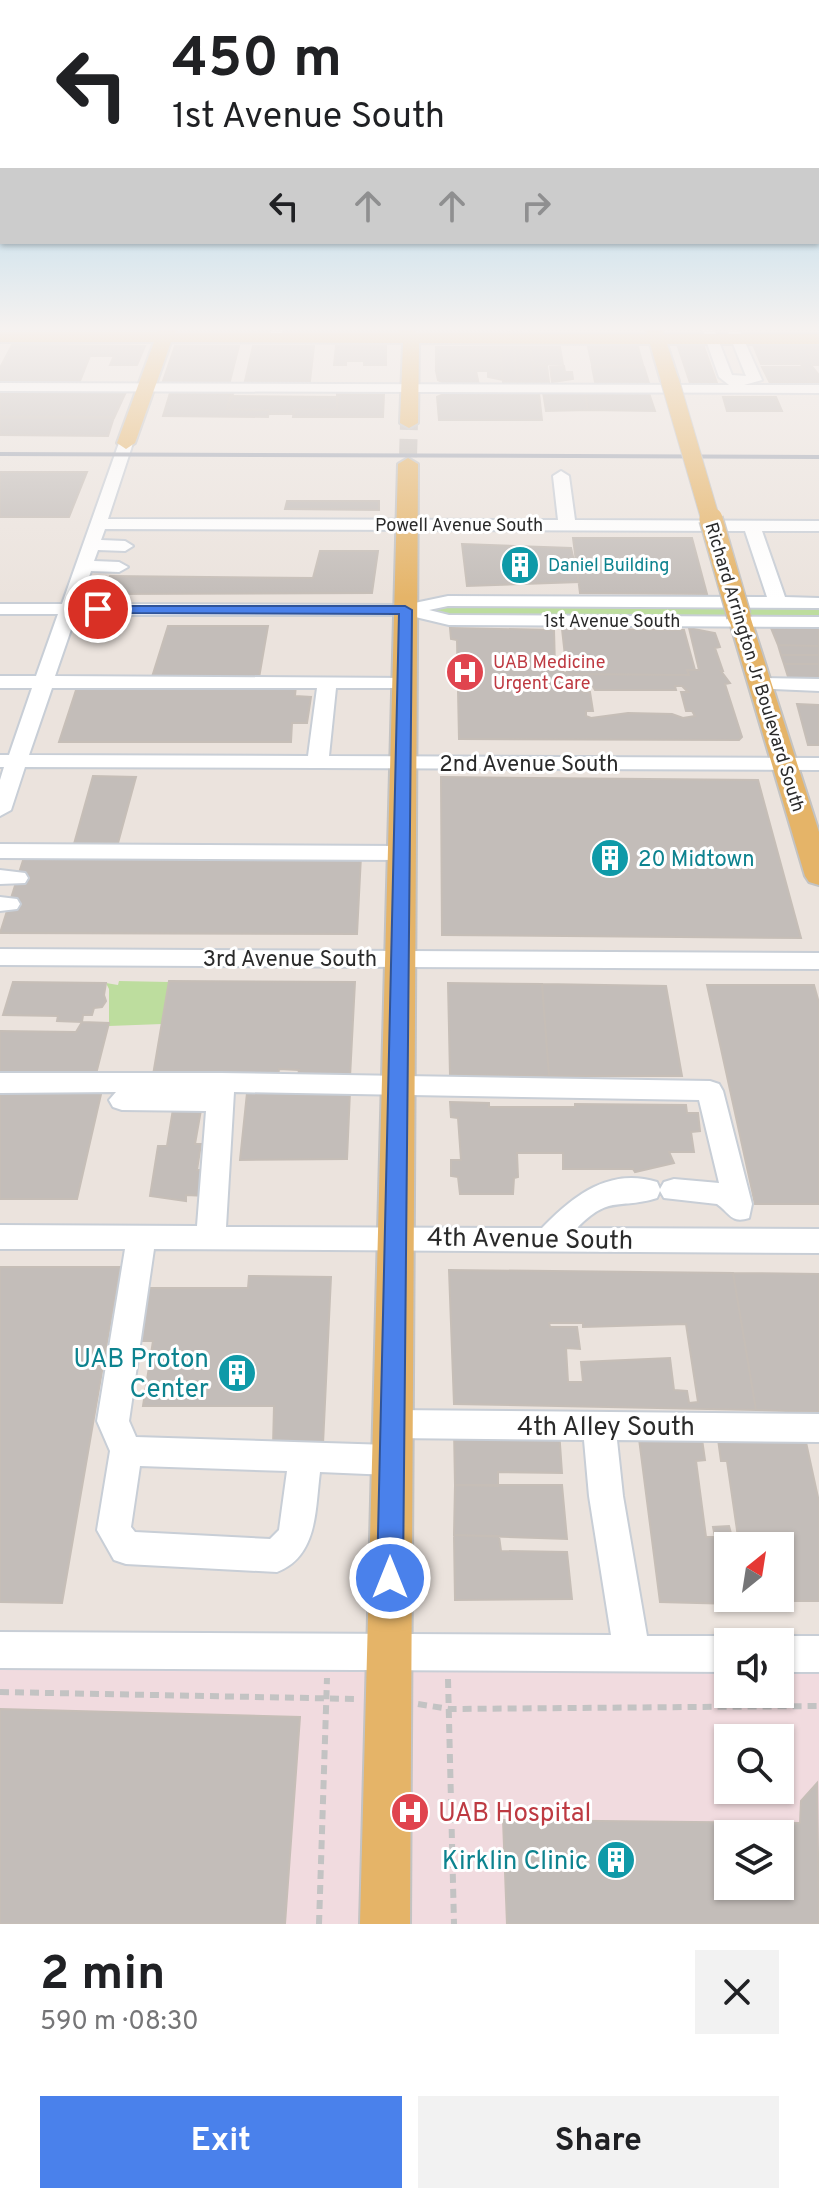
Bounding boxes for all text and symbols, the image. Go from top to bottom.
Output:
text: 450 m [172,26,342,96]
icon: left [40,32,144,136]
text: 1st Avenue South [172,95,445,141]
icon: left [262,184,306,228]
icon: ahead [346,184,390,228]
icon: ahead [430,184,474,228]
icon: right [514,184,558,228]
street label: Powell Avenue South [375,515,543,538]
street label: Richard Arrington Jr Boulevard South [698,520,809,815]
building icon: Daniel Building [499,544,541,586]
place label: Daniel Building [548,555,669,578]
pin [64,575,132,643]
icon: arrive [76,587,120,631]
street label: 1st Avenue South [544,611,680,634]
hospital icon: UAB Medicine Urgent Care [444,651,486,693]
place label: UAB Medicine Urgent Care [493,652,605,696]
street label: 2nd Avenue South [439,752,619,779]
building icon: 20 Midtown [589,837,631,879]
place label: 20 Midtown [638,847,755,874]
street label: 3rd Avenue South [203,947,377,974]
street label: 4th Avenue South [426,1222,633,1259]
place label: UAB Proton Center [73,1344,209,1407]
building icon: UAB Proton Center [216,1352,258,1394]
street label: 4th Alley South [517,1412,695,1445]
north arrow [714,1532,794,1612]
map controls [714,1532,794,1900]
position arrow [348,1536,432,1620]
button: sound [714,1628,794,1708]
button: search [714,1724,794,1804]
hospital icon: UAB Hospital [389,1791,431,1833]
place label: UAB Hospital [438,1798,591,1831]
button: layers [714,1820,794,1900]
building icon: Kirklin Clinic [595,1839,637,1881]
place label: Kirklin Clinic [442,1846,588,1879]
text: 2 min [40,1946,165,2006]
button: close [695,1950,779,2034]
text: 590 m · 08:30 [40,2006,199,2039]
button: Exit [40,2096,402,2188]
button: Share [418,2096,779,2188]

